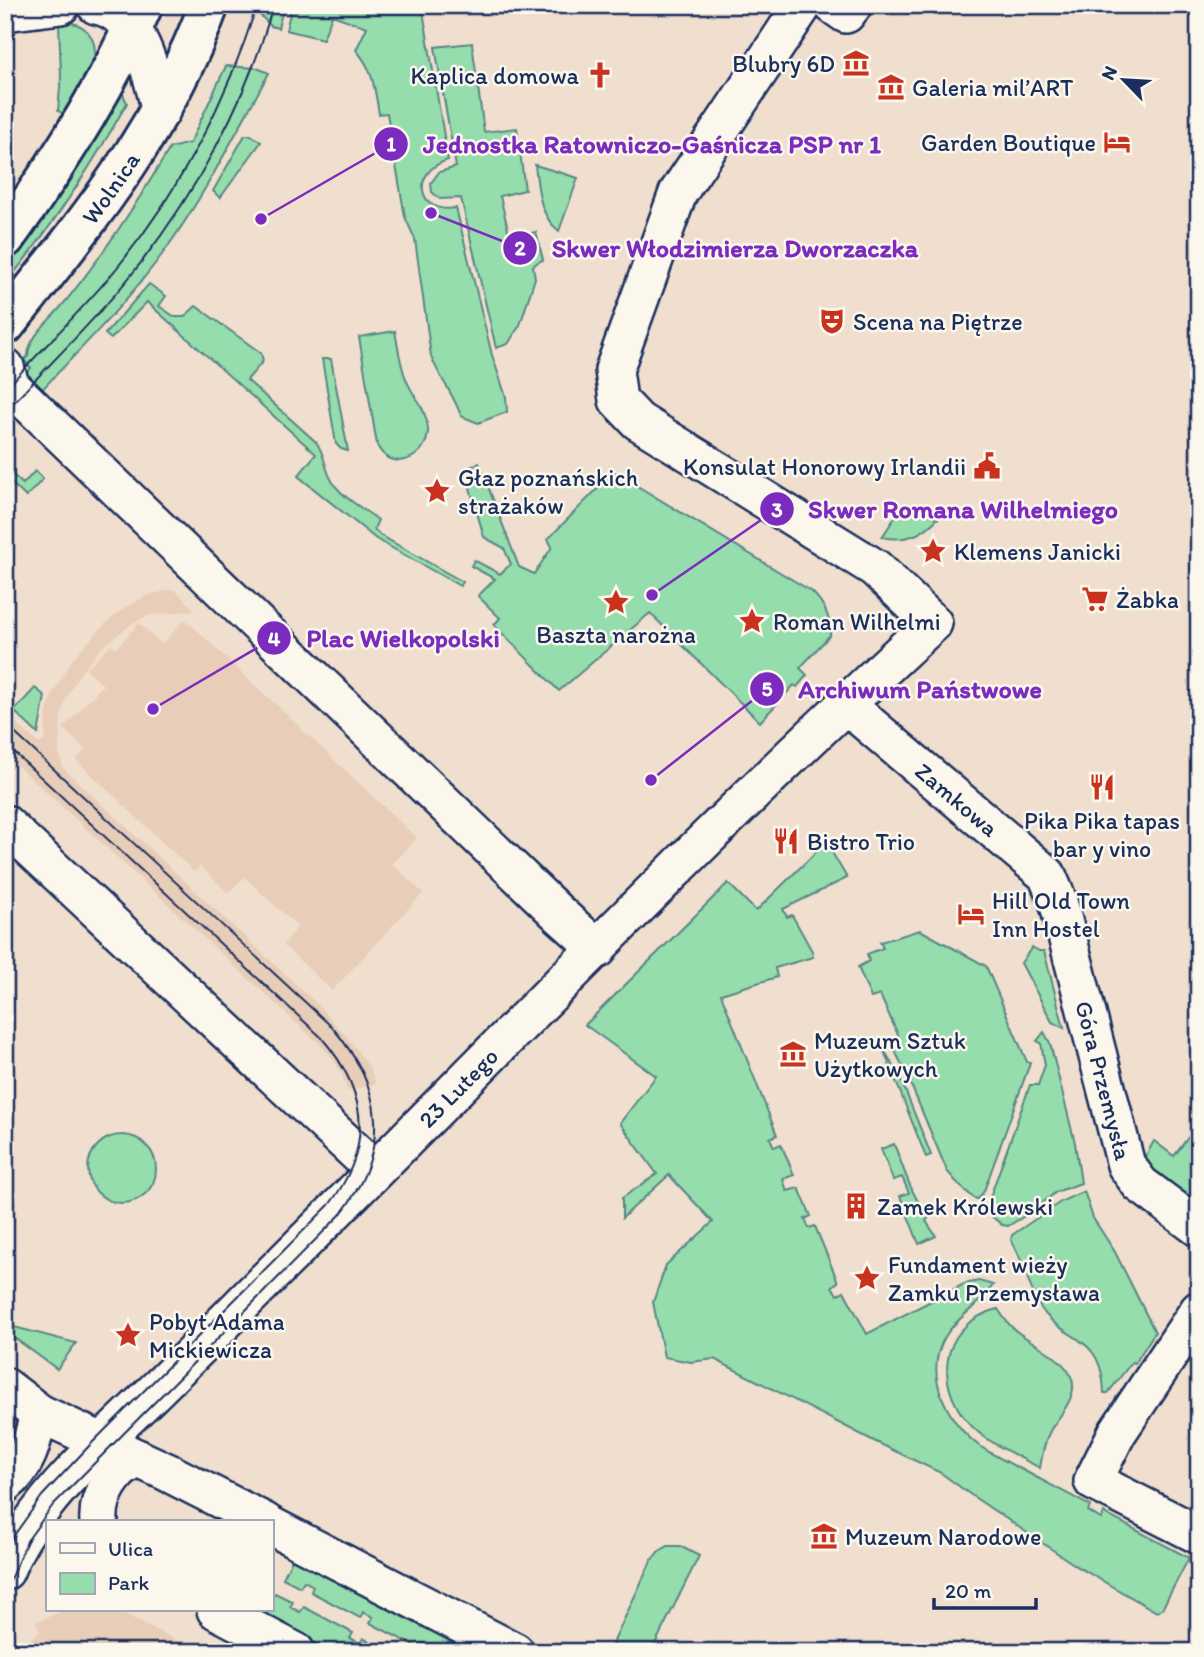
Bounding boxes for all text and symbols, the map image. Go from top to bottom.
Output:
north arrow [1088,46,1158,116]
museum icon: Blubry 6D [841,48,871,78]
place label: Blubry 6D [732,49,835,78]
church icon: Kaplica domowa [585,60,615,90]
place label: Kaplica domowa [411,61,580,90]
text: N [1096,62,1122,84]
museum icon: Galeria mil’ART [876,72,906,102]
place label: Galeria mil’ART [912,73,1074,102]
callout: Jednostka Ratowniczo-Gaśnicza PSP nr 1 [373,120,896,167]
hotel icon: Garden Boutique [1102,127,1132,157]
text: Jednostka Ratowniczo-Gaśnicza PSP nr 1 [422,128,881,160]
place label: Garden Boutique [921,128,1096,157]
text: 1 [386,131,396,156]
street label: Wolnica [75,146,146,230]
callout: Skwer Włodzimierza Dworzaczka [503,224,932,271]
text: Skwer Włodzimierza Dworzaczka [552,232,919,264]
text: 2 [514,235,526,260]
theatre icon: Scena na Piętrze [817,306,847,336]
place label: Scena na Piętrze [853,307,1023,336]
public building icon: Konsulat Honorowy Irlandii [972,451,1002,481]
place label: Konsulat Honorowy Irlandii [683,452,966,481]
place label: Głaz poznańskich strażaków [458,463,638,520]
place icon: Głaz poznańskich strażaków [422,476,452,506]
callout: Skwer Romana Wilhelmiego [760,486,1130,533]
text: Skwer Romana Wilhelmiego [808,493,1118,525]
text: 3 [771,497,783,522]
place icon: Klemens Janicki [918,536,948,566]
place label: Klemens Janicki [954,537,1121,566]
supermarket icon: Żabka [1080,584,1110,614]
place label: Żabka [1116,585,1179,614]
place icon: Baszta narożna [601,587,631,617]
place icon: Roman Wilhelmi [737,606,767,636]
place label: Roman Wilhelmi [773,607,941,636]
callout: Plac Wielkopolski [257,615,514,662]
place label: Baszta narożna [536,620,696,649]
text: Plac Wielkopolski [306,622,500,654]
text: 4 [268,626,281,651]
callout: Archiwum Państwowe [750,666,1055,713]
text: Archiwum Państwowe [797,673,1042,705]
text: 5 [761,676,773,701]
street label: Zamkowa [910,756,1005,843]
restaurant icon: Pika Pika tapas bar y vino [1087,772,1117,802]
place label: Pika Pika tapas bar y vino [1024,806,1180,863]
restaurant icon: Bistro Trio [771,826,801,856]
place label: Bistro Trio [807,827,915,856]
place label: Hill Old Town Inn Hostel [992,886,1130,943]
hotel icon: Hill Old Town Inn Hostel [956,899,986,929]
street label: Góra Przemysła [1070,998,1139,1163]
place label: Muzeum Sztuk Użytkowych [814,1026,966,1083]
museum icon: Muzeum Sztuk Użytkowych [778,1039,808,1069]
street label: 23 Lutego [412,1041,504,1133]
building icon: Zamek Królewski [841,1191,871,1221]
place label: Zamek Królewski [877,1192,1053,1221]
place label: Fundament wieży Zamku Przemysława [888,1250,1100,1307]
place icon: Fundament wieży Zamku Przemysława [852,1263,882,1293]
place label: Pobyt Adama Mickiewicza [149,1307,285,1364]
place icon: Pobyt Adama Mickiewicza [113,1320,143,1350]
legend [46,1520,273,1612]
museum icon: Muzeum Narodowe [809,1521,839,1551]
place label: Muzeum Narodowe [845,1522,1041,1551]
text: Ulica [108,1536,153,1561]
scale bar [934,1566,1036,1610]
text: Park [108,1570,150,1595]
text: 20 m [945,1578,992,1603]

